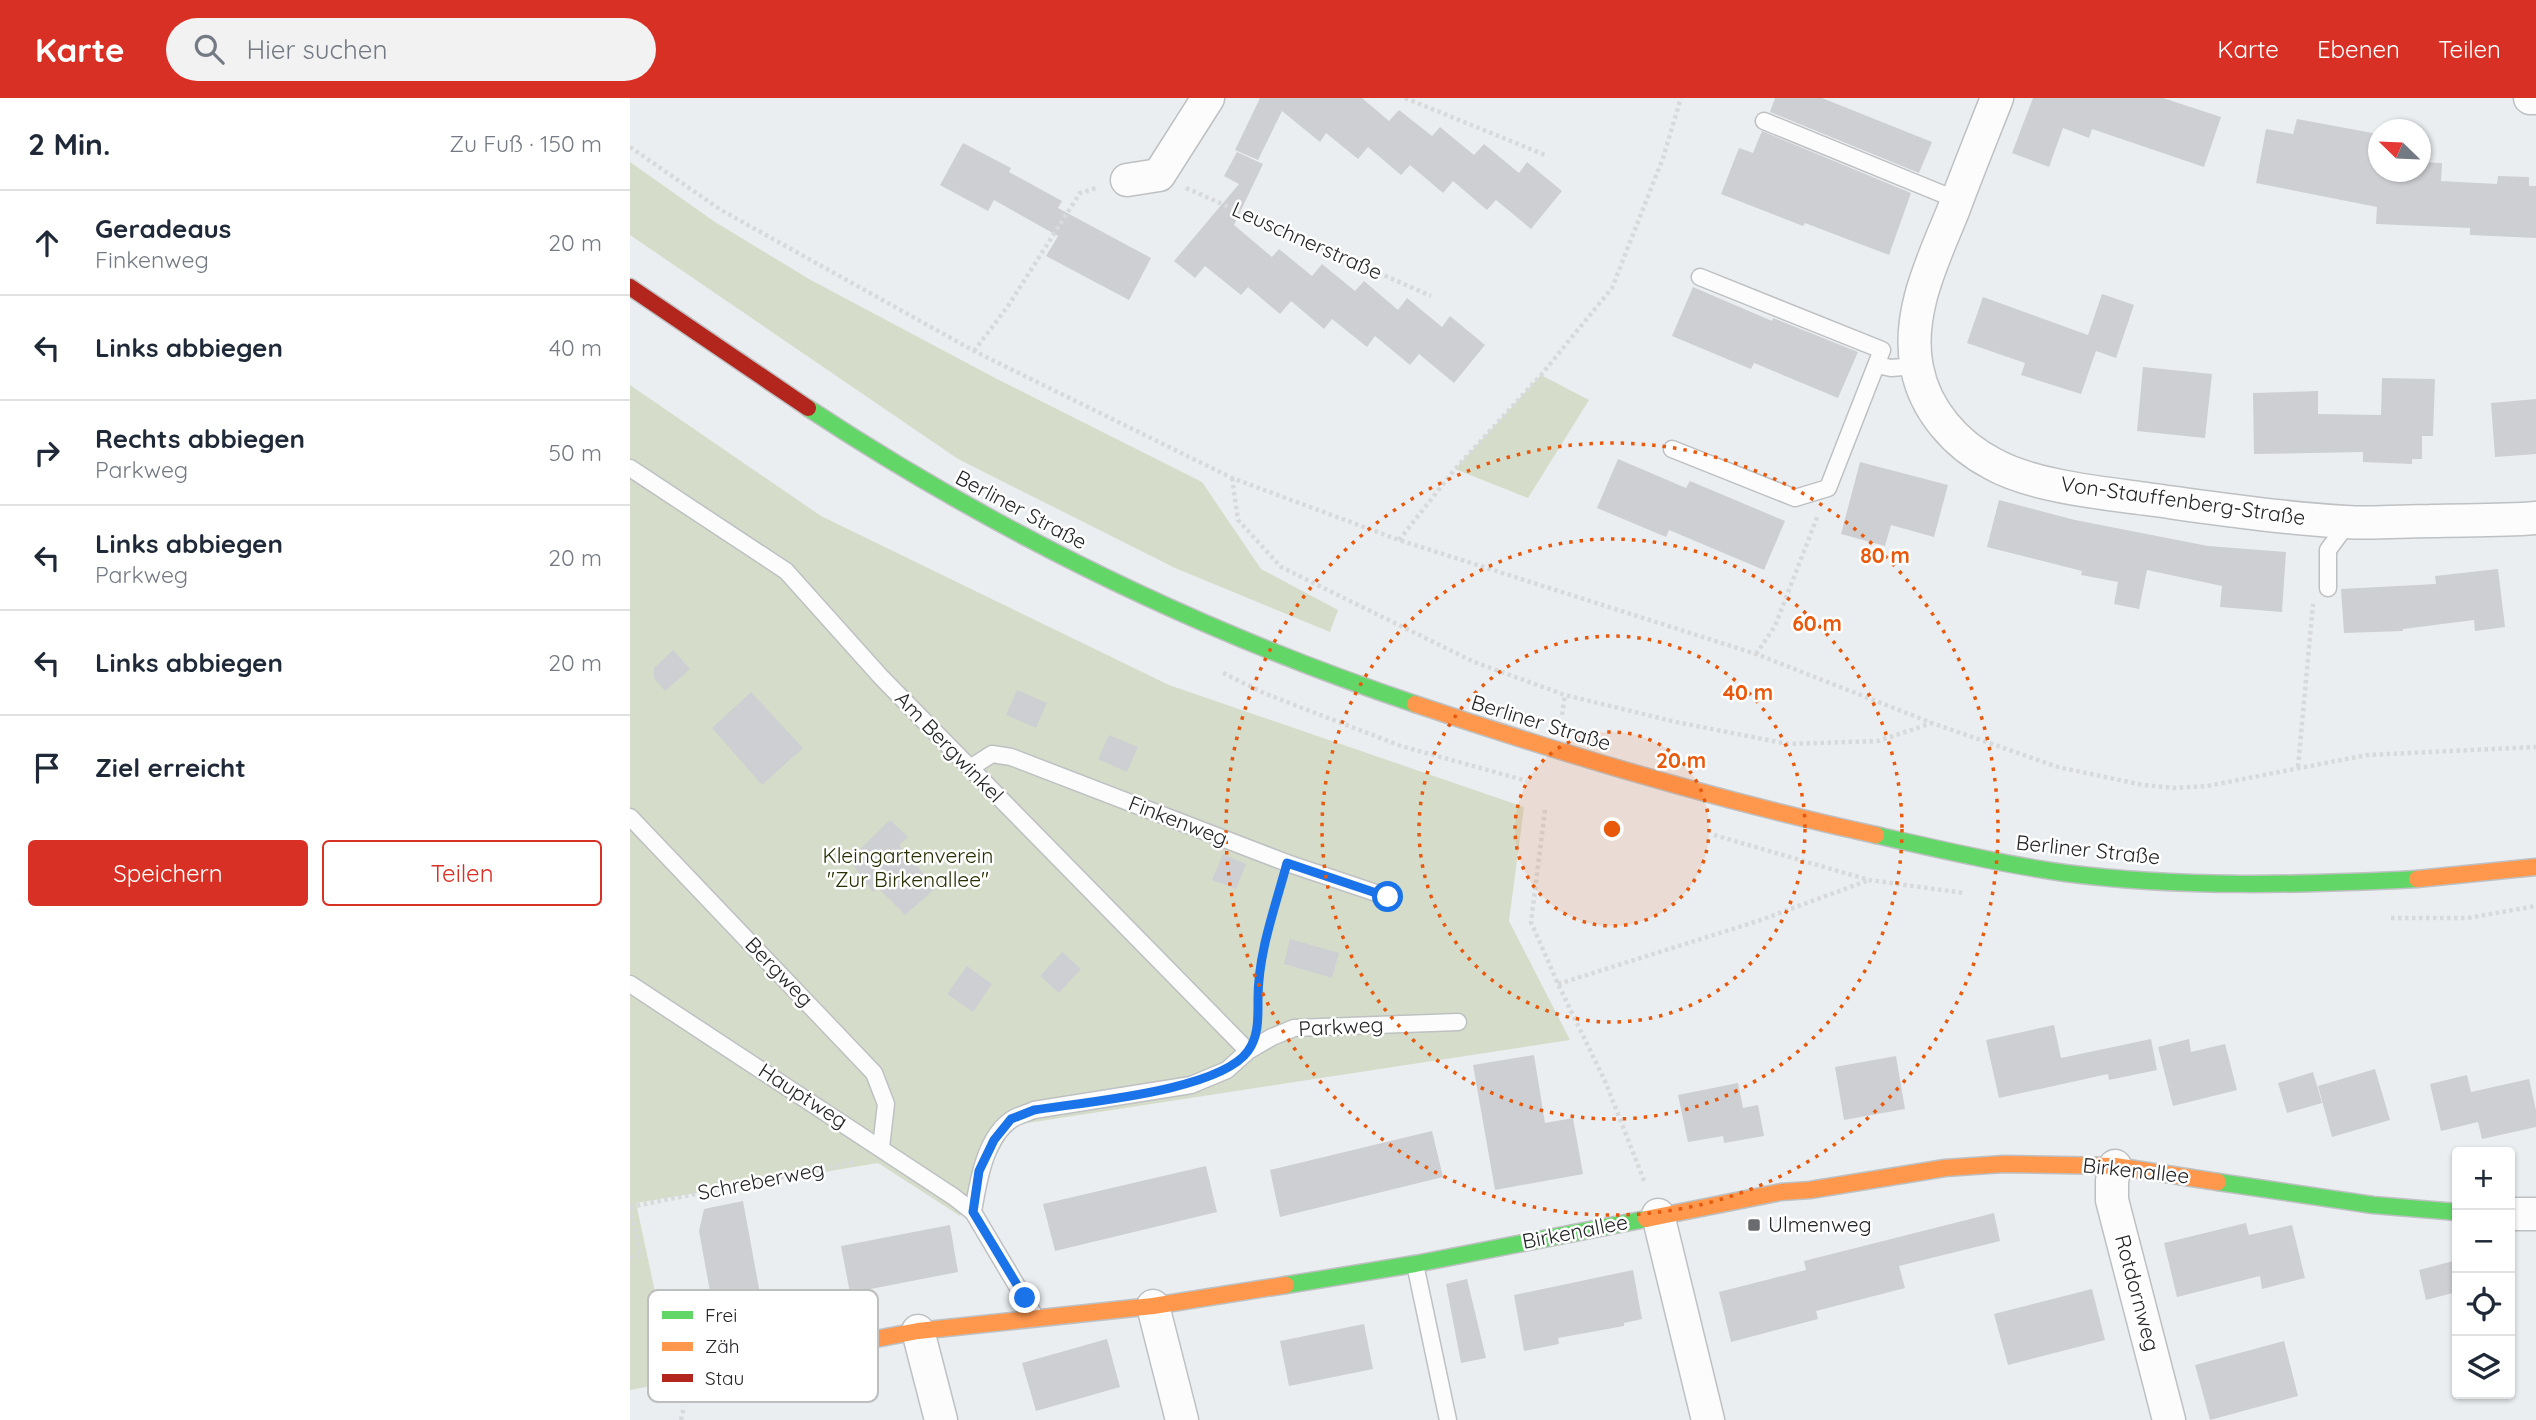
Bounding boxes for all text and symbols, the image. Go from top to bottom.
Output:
search box [166,18,656,81]
text: Karte [35,29,124,70]
icon: search [190,30,228,68]
text: Hier suchen [246,33,388,66]
text: Karte [2217,34,2279,64]
text: Ebenen [2317,34,2400,64]
text: Teilen [2438,34,2501,64]
north arrow [2368,119,2431,182]
text: 2 Min. [28,125,110,163]
text: Zu Fuß · 150 m [449,129,602,158]
street label: Leuschnerstraße [1228,195,1387,285]
text: Geradeaus [95,212,231,245]
icon: ahead [28,224,66,262]
text: 20 m [548,228,602,257]
text: Finkenweg [95,245,209,274]
icon: left [28,329,66,367]
text: Links abbiegen [95,331,283,364]
text: 40 m [549,333,602,362]
text: Rechts abbiegen [95,422,305,455]
icon: right [28,434,66,472]
text: 50 m [549,438,602,467]
text: Parkweg [95,455,188,484]
street label: Berliner Straße [951,464,1092,555]
street label: Von-Stauffenberg-Straße [2059,470,2307,530]
text: Links abbiegen [95,527,283,560]
icon: left [28,539,66,577]
text: 80 m [1860,542,1910,568]
text: 20 m [548,543,602,572]
text: Parkweg [95,560,188,589]
text: 60 m [1792,610,1842,636]
icon: left [28,644,66,682]
text: Links abbiegen [95,646,283,679]
text: 20 m [548,648,602,677]
text: 40 m [1723,679,1773,705]
street label: Am Bergwinkel [890,685,1009,807]
street label: Berliner Straße [1468,688,1614,756]
text: 20 m [1656,747,1706,773]
icon: arrive [28,749,66,787]
text: Ziel erreicht [95,751,246,784]
street label: Finkenweg [1125,789,1232,851]
centre of rings [1600,817,1624,841]
street label: Berliner Straße [2015,829,2161,870]
button: Speichern [28,840,308,906]
button: Teilen [322,840,602,906]
park label: Kleingartenverein "Zur Birkenallee" [822,842,994,892]
route start [1372,881,1403,912]
street label: Bergweg [740,931,819,1012]
street label: Parkweg [1298,1011,1384,1041]
street label: Hauptweg [754,1057,853,1134]
map controls [2452,1147,2515,1399]
button: + [2452,1147,2515,1210]
street label: Birkenallee [2082,1151,2191,1189]
street label: Schreberweg [695,1155,826,1205]
street label: Birkenallee [1520,1208,1630,1254]
button: − [2452,1210,2515,1273]
place label: Ulmenweg [1768,1211,1872,1237]
marker: Ulmenweg [1746,1217,1762,1233]
street label: Rotdornweg [2110,1231,2166,1354]
button: locate [2452,1273,2515,1336]
route end [1009,1282,1040,1313]
legend [648,1290,878,1402]
text: Frei [705,1303,737,1327]
text: Zäh [705,1334,740,1358]
button: layers [2452,1336,2515,1399]
text: Stau [705,1366,744,1390]

